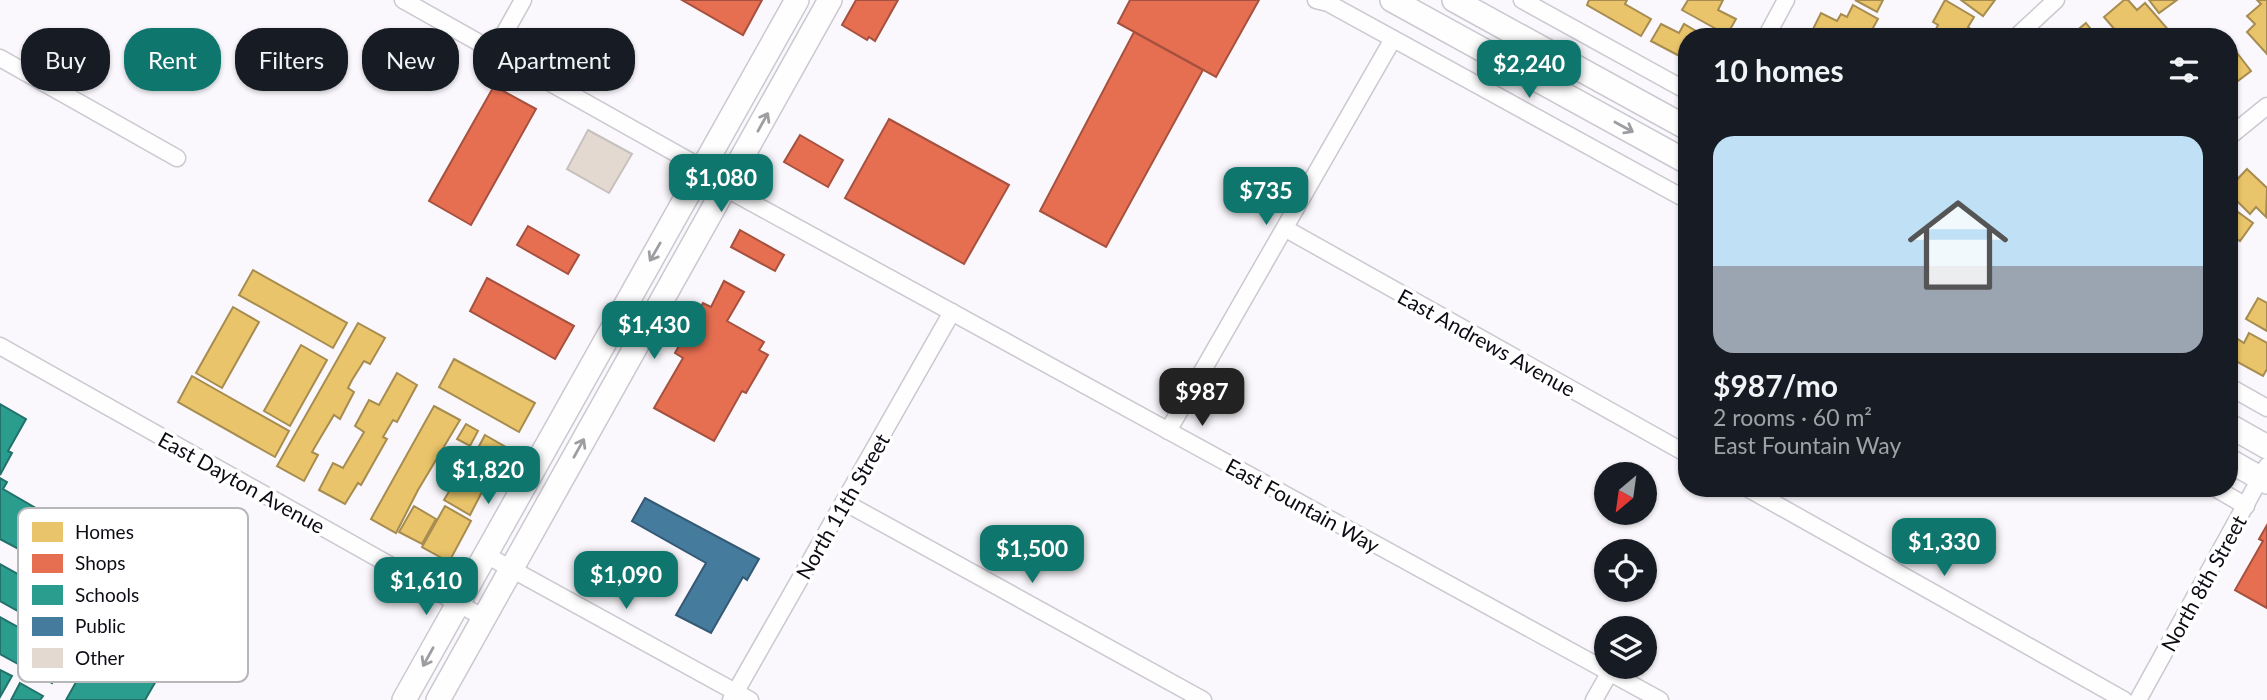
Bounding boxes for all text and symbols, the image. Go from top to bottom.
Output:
chip: Buy [21,28,110,91]
chip: Rent [124,28,221,91]
chip: Filters [235,28,348,91]
chip: New [362,28,459,91]
chip: Apartment [473,28,635,91]
pin: $2,240 [1472,41,1586,100]
text: $2,240 [1493,49,1565,77]
icon: filters [2165,51,2203,89]
text: 10 homes [1713,52,1844,88]
one-way arrow [756,112,770,132]
one-way arrow [1613,120,1633,134]
pin: $1,080 [664,154,778,214]
text: $1,080 [685,163,757,191]
pin: $735 [1225,168,1307,227]
text: $735 [1239,176,1293,204]
icon: home [1895,182,2021,308]
one-way arrow [648,241,662,261]
street label: East Andrews Avenue [1394,283,1580,401]
pin: $1,430 [597,302,711,361]
text: $1,430 [618,310,690,338]
text: $987/mo [1713,367,1838,403]
pin: $987 [1161,368,1243,428]
text: $987 [1175,377,1229,405]
text: 2 rooms · 60 m² [1713,403,1872,431]
street label: East Dayton Avenue [154,426,330,538]
street label: North 11th Street [790,428,894,583]
text: East Fountain Way [1713,431,1901,459]
one-way arrow [572,439,586,459]
pin: $1,820 [431,447,545,506]
street label: East Fountain Way [1222,452,1384,558]
text: $1,820 [452,455,524,483]
north arrow [1594,462,1657,525]
map controls [1594,462,1657,679]
legend [18,508,248,682]
street label: North 8th Street [2155,510,2251,656]
pin: $1,330 [1887,518,2001,578]
text: Homes [75,520,134,543]
pin: $1,500 [975,526,1089,585]
text: $1,330 [1908,527,1980,555]
text: $1,500 [996,534,1068,562]
button: locate [1594,539,1657,602]
text: Shops [75,551,125,574]
pin: $1,090 [569,552,683,611]
pin: $1,610 [369,558,483,617]
text: $1,090 [590,560,662,588]
text: $1,610 [390,566,462,594]
text: Schools [75,583,139,606]
text: Public [75,614,126,637]
button: layers [1594,616,1657,679]
text: Other [75,646,125,669]
one-way arrow [421,646,434,667]

